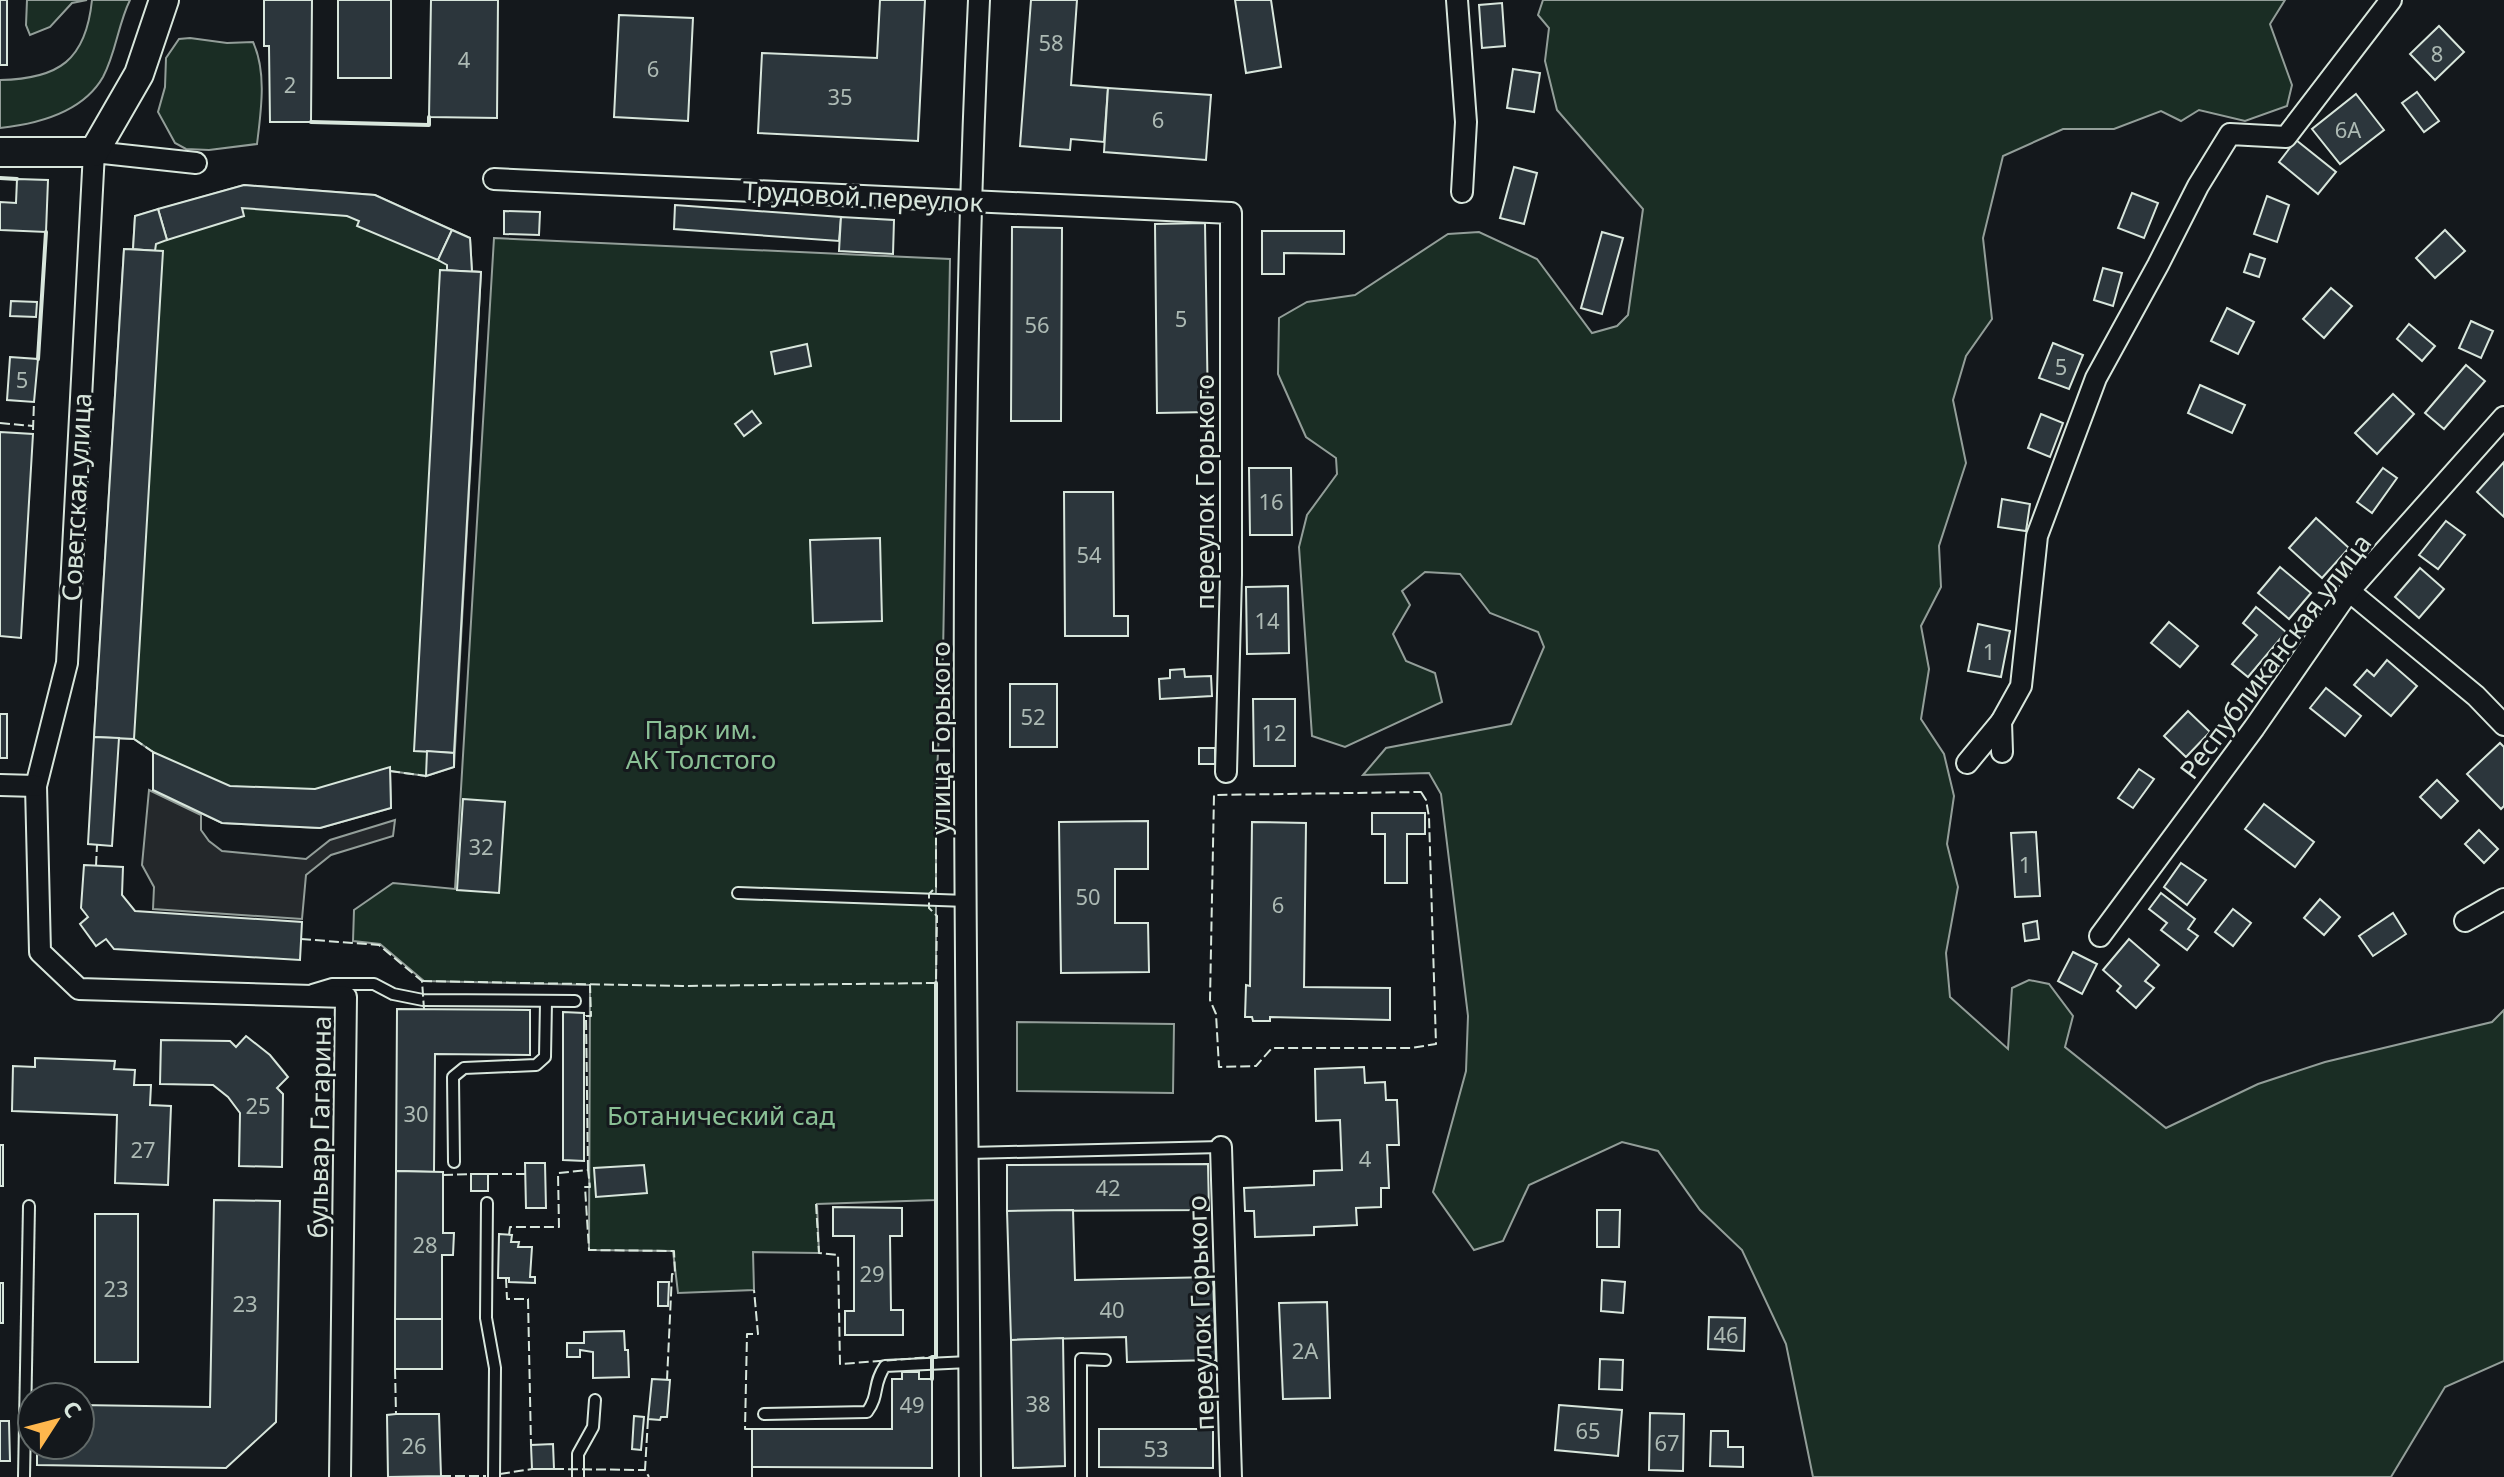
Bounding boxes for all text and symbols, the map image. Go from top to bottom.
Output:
house number: 58 [1038,27,1064,57]
house number: 8 [2431,38,2443,68]
house number: 4 [458,44,471,74]
house number: 6 [647,53,659,83]
house number: 2 [284,69,296,99]
house number: 35 [827,81,853,111]
house number: 6 [1152,104,1164,134]
house number: 6А [2335,114,2362,144]
street label: Трудовой переулок [742,172,984,220]
house number: 5 [1175,303,1187,333]
house number: 56 [1024,309,1050,339]
house number: 5 [2055,351,2067,381]
house number: 5 [16,364,28,394]
street label: переулок Горького [1186,374,1222,610]
street label: Советская улица [53,392,99,602]
house number: 16 [1258,486,1284,516]
street label: Республиканская улица [2171,526,2379,786]
house number: 54 [1076,539,1102,569]
house number: 14 [1254,605,1280,635]
house number: 1 [1983,636,1995,666]
street label: улица Горького [922,641,958,835]
house number: 52 [1020,701,1046,731]
park label: Парк им. АК Толстого [626,711,776,777]
house number: 12 [1261,717,1287,747]
house number: 32 [468,831,494,861]
house number: 1 [2019,849,2031,879]
house number: 50 [1075,881,1101,911]
house number: 6 [1272,889,1284,919]
street label: бульвар Гагарина [299,1015,339,1239]
house number: 25 [245,1090,271,1120]
park label: Ботанический сад [607,1097,835,1133]
house number: 30 [403,1098,429,1128]
house number: 27 [130,1134,156,1164]
house number: 4 [1359,1143,1372,1173]
house number: 42 [1095,1172,1121,1202]
street label: переулок Горького [1178,1195,1222,1431]
house number: 28 [412,1229,438,1259]
house number: 29 [859,1258,885,1288]
house number: 23 [103,1273,129,1303]
house number: 23 [232,1288,258,1318]
house number: 40 [1099,1294,1125,1324]
house number: 46 [1713,1319,1739,1349]
house number: 2А [1292,1335,1319,1365]
north arrow [16,1381,96,1461]
house number: 38 [1025,1388,1051,1418]
house number: 49 [899,1389,925,1419]
text: С [57,1394,89,1423]
house number: 65 [1575,1415,1601,1445]
house number: 67 [1654,1427,1680,1457]
house number: 26 [401,1430,427,1460]
house number: 53 [1143,1433,1169,1463]

